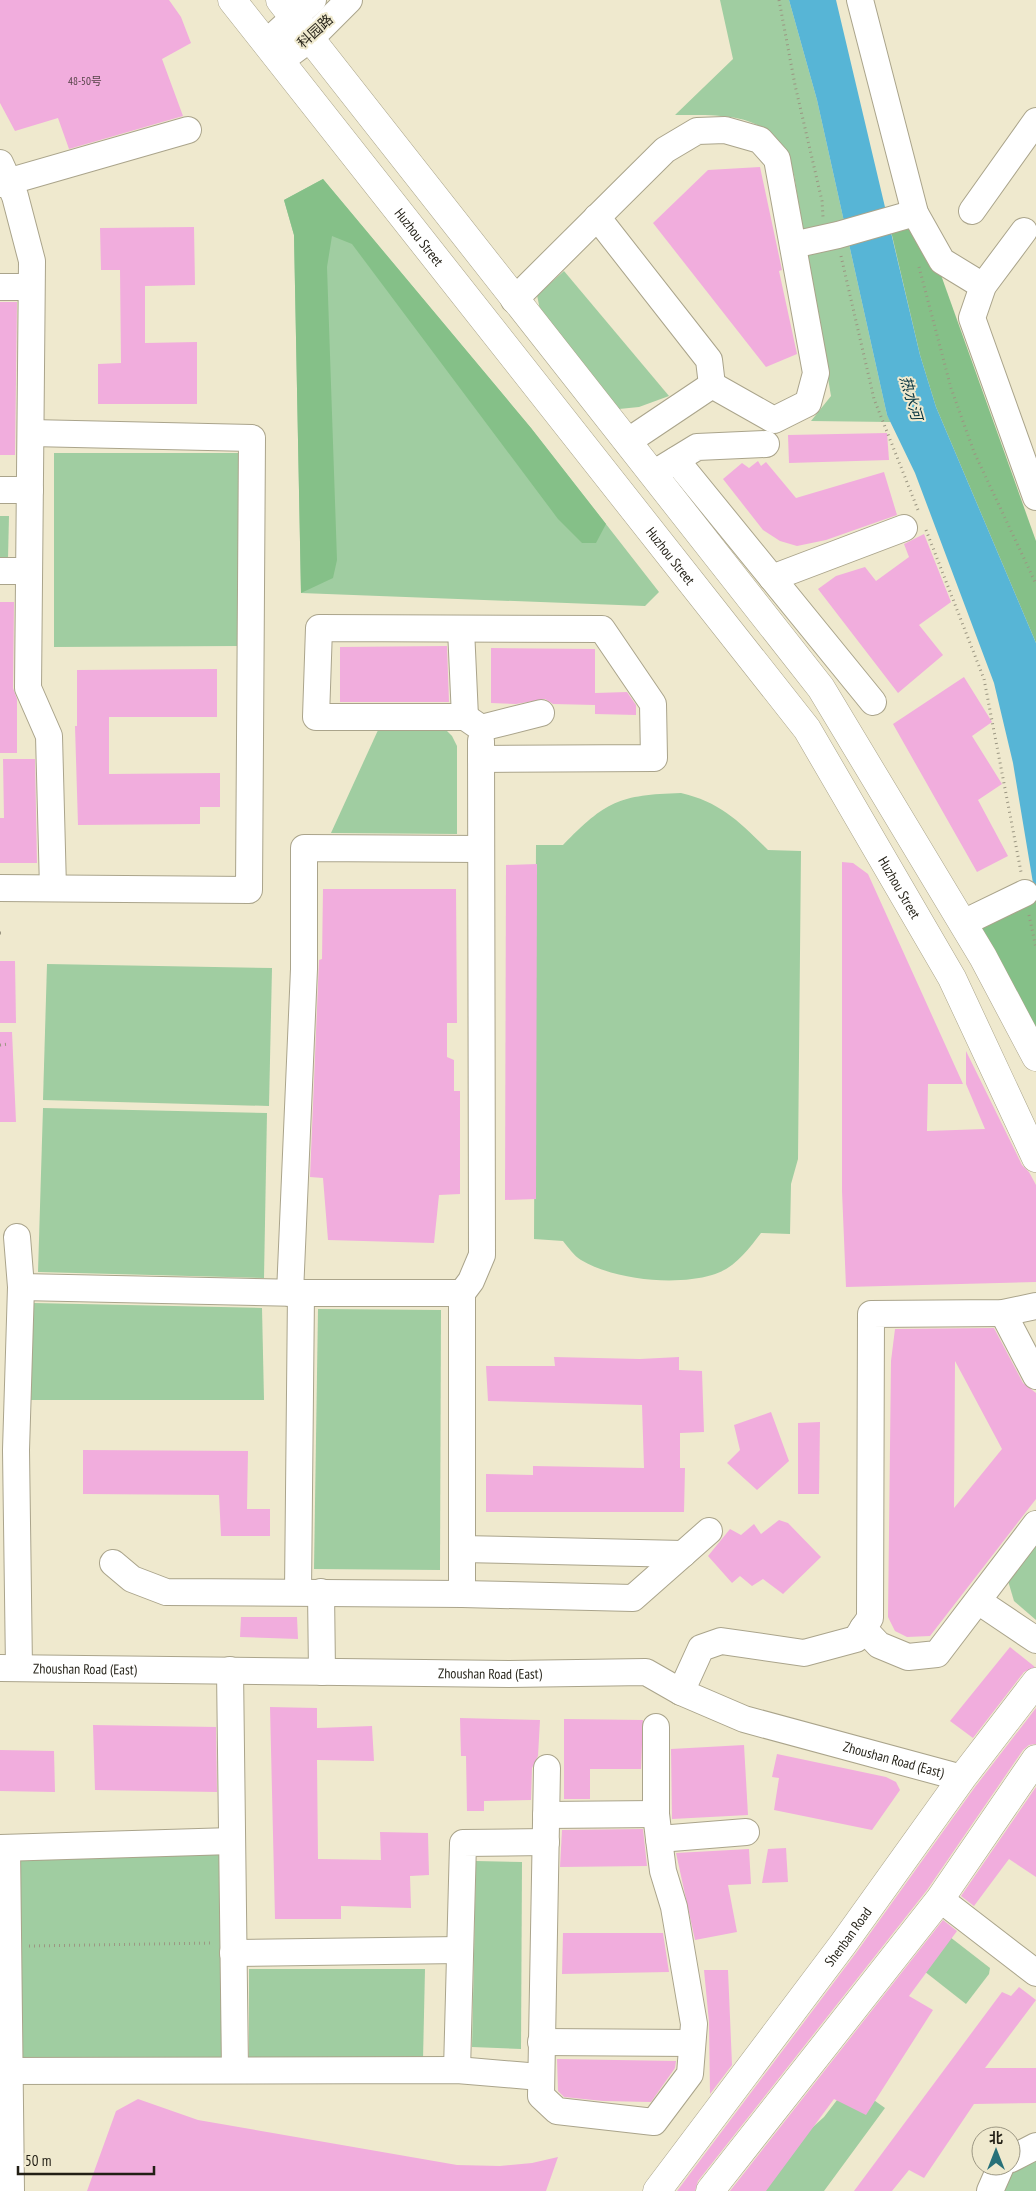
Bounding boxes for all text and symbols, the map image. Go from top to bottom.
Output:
street label: 科园路 [293,10,337,52]
house number: 48-50号 [68,74,102,88]
street label: Huzhou Street [391,204,448,270]
water label: 热水河 [896,374,928,425]
street label: Huzhou Street [642,523,699,589]
street label: Huzhou Street [874,853,925,922]
street label: Zhoushan Road (East) [33,1659,138,1679]
street label: Zhoushan Road (East) [438,1664,543,1683]
street label: Zhoushan Road (East) [841,1737,947,1782]
street label: Shenban Road [820,1904,876,1970]
north arrow [971,2126,1021,2176]
text: 北 [989,2129,1003,2147]
scale bar [18,2144,154,2176]
text: 50 m [25,2151,51,2170]

